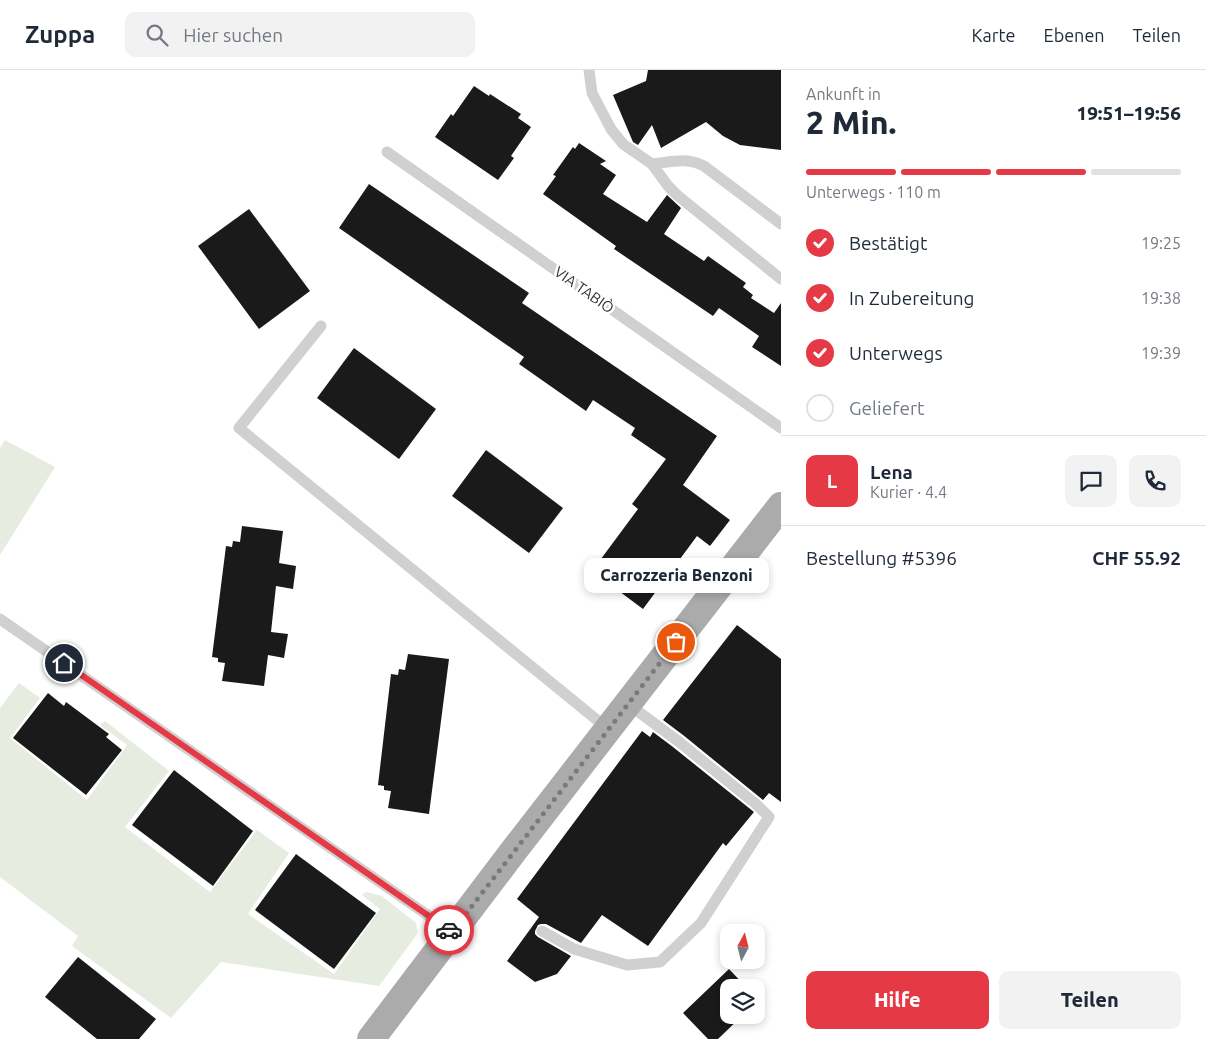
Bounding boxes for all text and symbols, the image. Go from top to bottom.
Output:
search box [125,12,475,57]
text: Zuppa [25,21,95,48]
icon: search [143,21,171,49]
text: Hier suchen [183,24,283,46]
text: Karte [972,25,1016,45]
text: Ebenen [1044,25,1105,45]
text: Teilen [1133,25,1181,45]
text: Ankunft in [806,85,881,103]
text: 19:51–19:56 [1076,102,1181,124]
text: 2 Min. [806,104,896,140]
text: Unterwegs · 110 m [806,183,941,201]
icon: check [806,229,834,257]
text: Bestätigt [849,232,927,254]
text: 19:25 [1141,234,1181,252]
street label: VIA TABIÒ [551,263,617,316]
icon: check [806,284,834,312]
text: In Zubereitung [849,287,975,309]
text: 19:38 [1141,289,1181,307]
icon: check [806,339,834,367]
text: Unterwegs [849,342,943,364]
text: 19:39 [1141,344,1181,362]
text: Geliefert [849,397,925,419]
button: chat [1065,455,1117,507]
button: phone [1129,455,1181,507]
text: Lena [870,461,913,483]
text: L [827,470,837,492]
text: Kurier · 4.4 [870,483,947,501]
text: Bestellung #5396 [806,547,957,569]
text: CHF 55.92 [1092,547,1181,569]
callout: Carrozzeria Benzoni [584,557,768,592]
text: Carrozzeria Benzoni [600,566,753,584]
pin [655,621,697,663]
icon: bag [662,628,690,656]
pin [43,642,85,684]
icon: home [50,649,78,677]
courier [424,905,474,955]
icon: car [435,916,463,944]
north arrow [720,924,765,969]
map controls [720,924,765,1024]
button: Hilfe [806,971,989,1029]
button: Teilen [999,971,1181,1029]
button: layers [720,979,765,1024]

